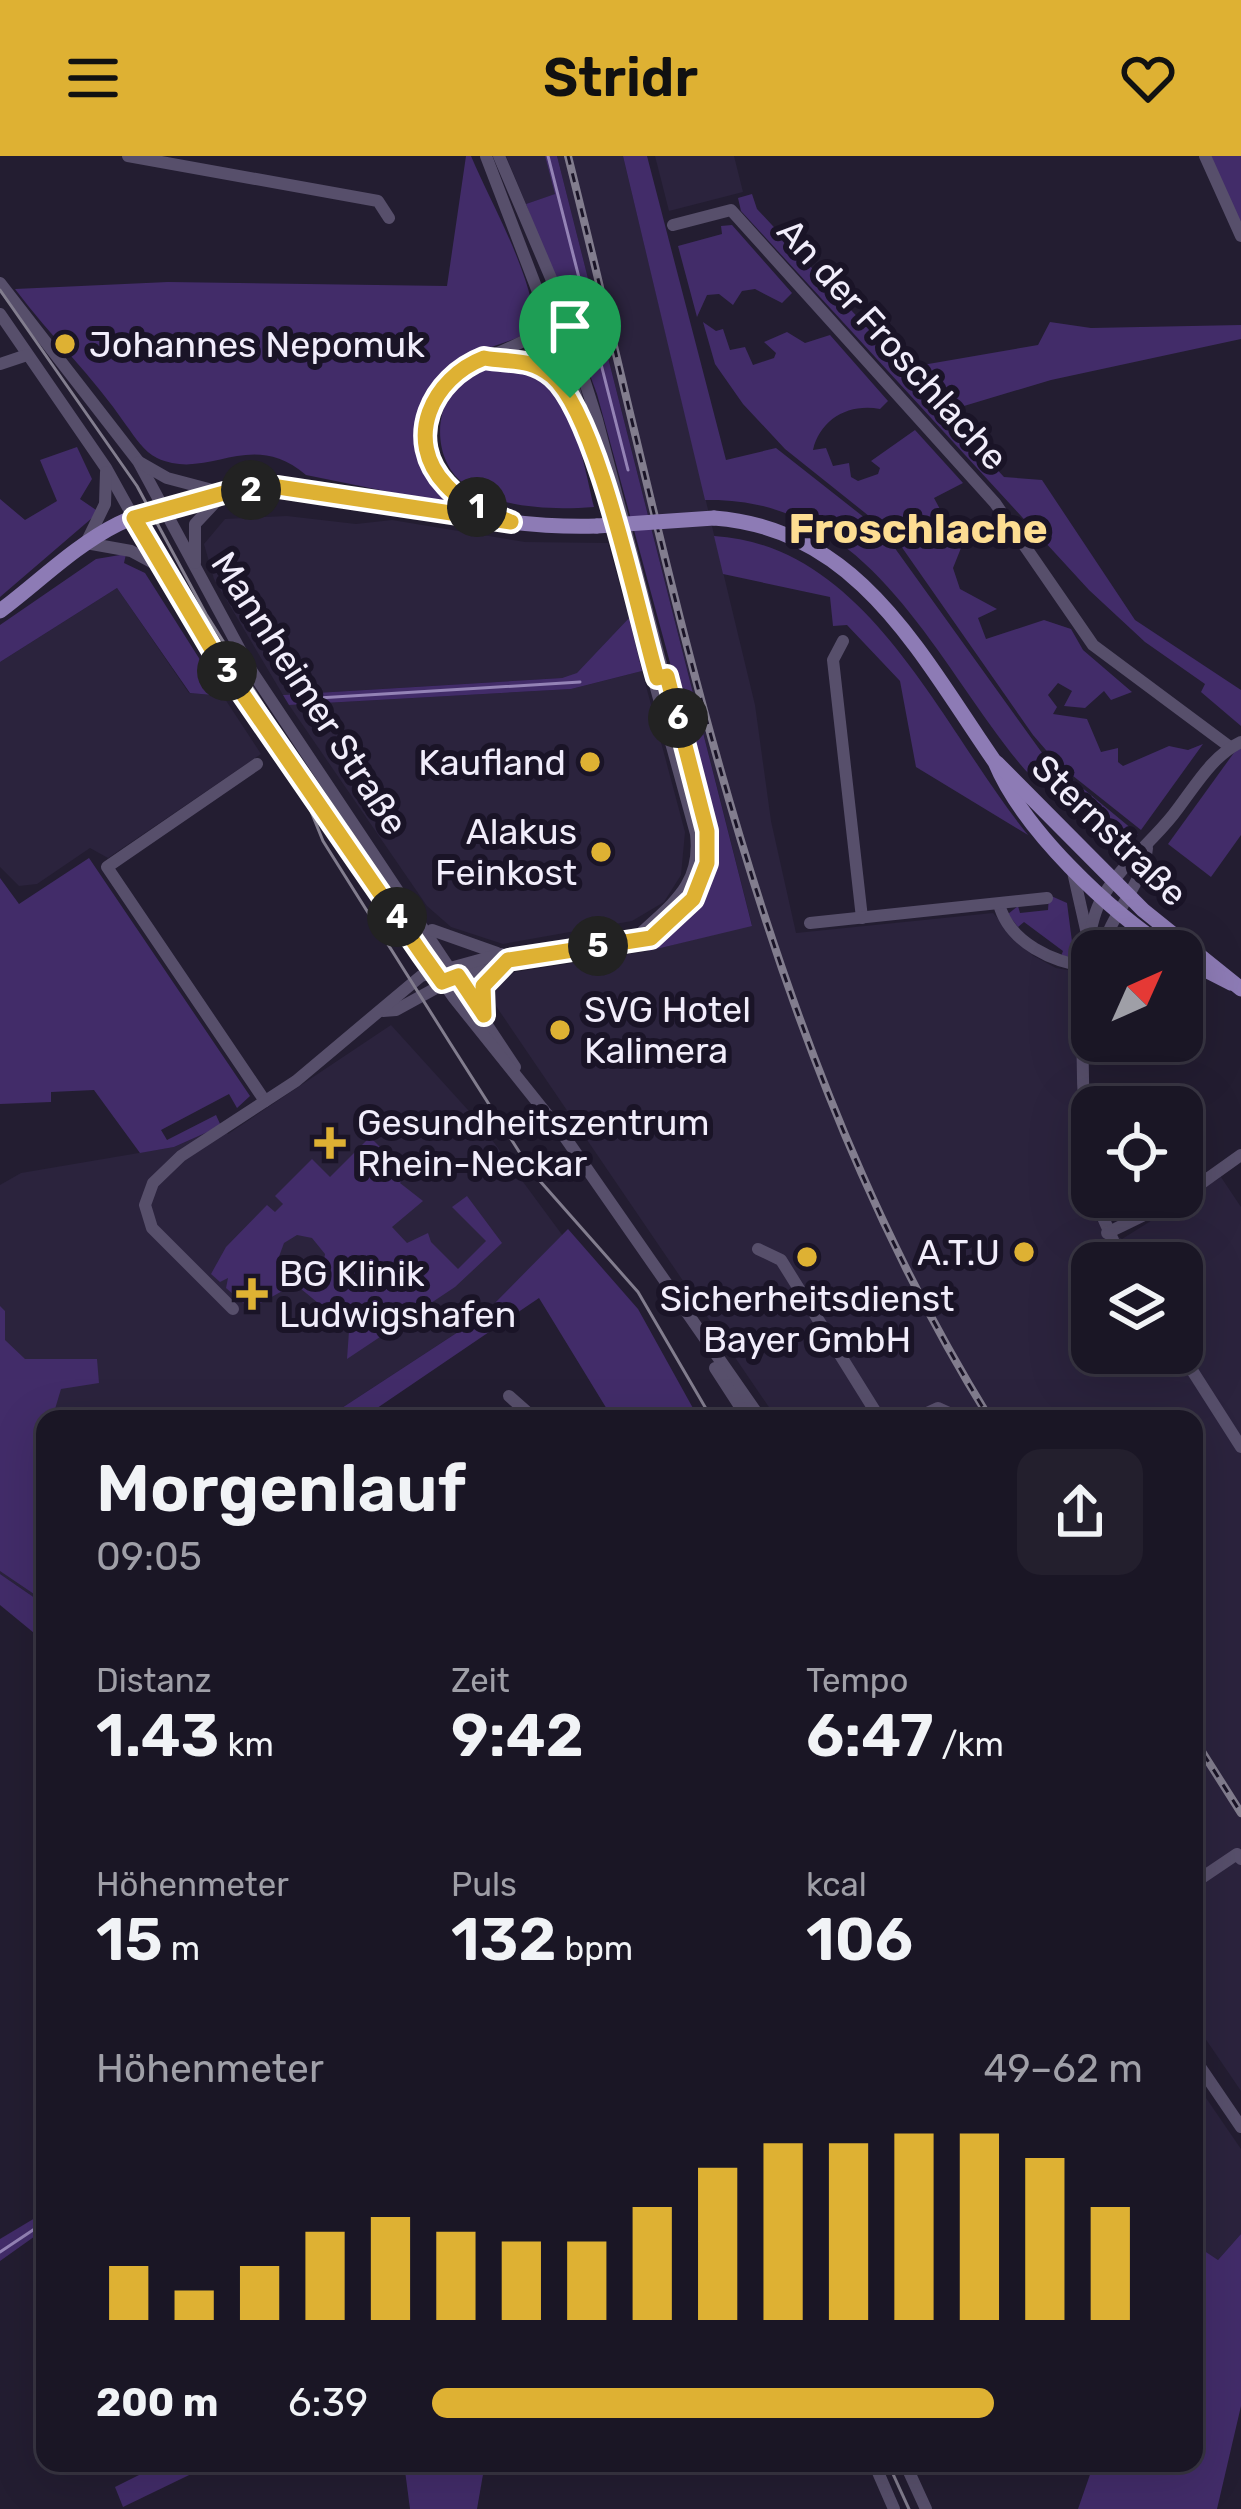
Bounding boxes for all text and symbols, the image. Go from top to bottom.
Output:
icon: menu [60,45,126,111]
icon: heart [1115,45,1181,111]
text: Stridr [543,46,698,110]
street label: An der Froschlache [768,210,1017,479]
pin [519,275,621,398]
icon: arrive [537,293,603,359]
place label: Johannes Nepomuk [89,323,425,366]
marker: Johannes Nepomuk [52,331,78,357]
pin: 2 [221,460,281,520]
text: 2 [240,470,262,509]
pin: 1 [447,477,507,537]
text: 1 [469,487,485,526]
district label: Froschlache [788,504,1048,554]
street label: Mannheimer Straße [202,544,417,842]
pin: 3 [197,641,257,701]
text: 3 [216,651,238,690]
pin: 6 [648,688,708,748]
text: 6 [667,698,689,737]
place label: Kaufland [418,741,566,784]
street label: Sternstraße [1023,746,1196,915]
marker: Kaufland [577,749,603,775]
place label: Alakus Feinkost [435,810,577,894]
marker: Alakus Feinkost [588,839,614,865]
pin: 4 [367,887,427,947]
text: 4 [386,897,408,936]
pin: 5 [568,916,628,976]
text: 5 [587,926,609,965]
north arrow [1071,930,1203,1062]
map controls [1071,930,1203,1374]
place label: SVG Hotel Kalimera [584,988,751,1072]
marker: SVG Hotel Kalimera [547,1017,573,1043]
button: locate [1071,1086,1203,1218]
place label: Gesundheitszentrum Rhein-Neckar [357,1101,709,1185]
marker: Gesundheitszentrum Rhein-Neckar [314,1127,346,1159]
place label: A.T.U [917,1231,1000,1274]
marker: A.T.U [1011,1239,1037,1265]
button: layers [1071,1242,1203,1374]
marker: Sicherheitsdienst Bayer GmbH [794,1244,820,1270]
place label: BG Klinik Ludwigshafen [279,1252,516,1336]
place label: Sicherheitsdienst Bayer GmbH [660,1277,954,1361]
marker: BG Klinik Ludwigshafen [236,1278,268,1310]
text: Morgenlauf [96,1449,466,1528]
button: share [1017,1449,1143,1575]
text: 09:05 [96,1534,202,1580]
text: Distanz [96,1661,211,1700]
text: Zeit [451,1661,510,1700]
text: Tempo [806,1661,908,1700]
text: 1.43 [96,1700,219,1771]
text: 9:42 [451,1700,584,1771]
text: 6:47 [806,1700,933,1771]
text: km [219,1725,274,1764]
text: /km [933,1725,1004,1764]
text: Höhenmeter [96,1865,289,1904]
text: Puls [451,1865,517,1904]
text: kcal [806,1865,867,1904]
text: 15 [96,1904,163,1975]
text: 132 [451,1904,556,1975]
text: 106 [806,1904,913,1975]
text: m [163,1929,200,1968]
text: bpm [556,1929,633,1968]
text: Höhenmeter [96,2046,324,2092]
text: 49–62 m [984,2046,1143,2092]
text: 200 m [96,2380,218,2426]
text: 6:39 [288,2380,368,2426]

